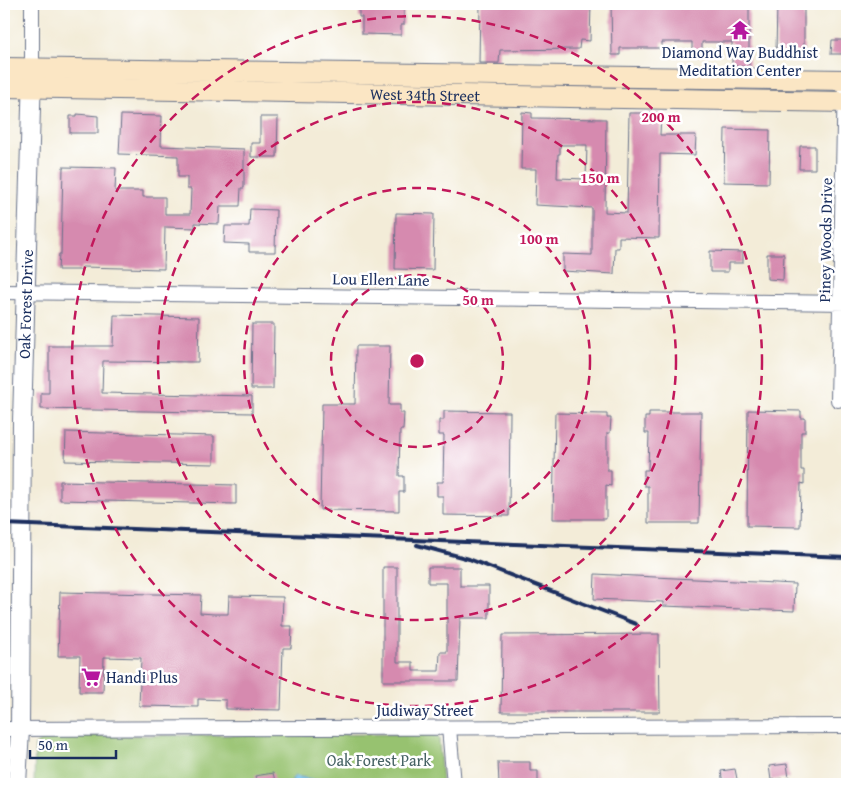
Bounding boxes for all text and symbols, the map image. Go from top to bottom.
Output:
temple icon: Diamond Way Buddhist Meditation Center [729,19,751,41]
place label: Diamond Way Buddhist Meditation Center [662,40,819,82]
street label: West 34th Street [370,82,481,107]
text: 200 m [641,106,681,127]
text: 150 m [580,167,620,188]
street label: Piney Woods Drive [812,177,838,303]
text: 100 m [519,228,559,249]
street label: Oak Forest Drive [12,249,39,359]
street label: Lou Ellen Lane [332,266,430,292]
text: 50 m [462,289,494,310]
centre of rings [408,352,426,370]
place label: Handi Plus [106,665,178,689]
supermarket icon: Handi Plus [80,666,102,688]
street label: Judiway Street [374,698,474,722]
scale bar [30,728,116,760]
text: 50 m [38,734,69,755]
park label: Oak Forest Park [327,748,432,772]

